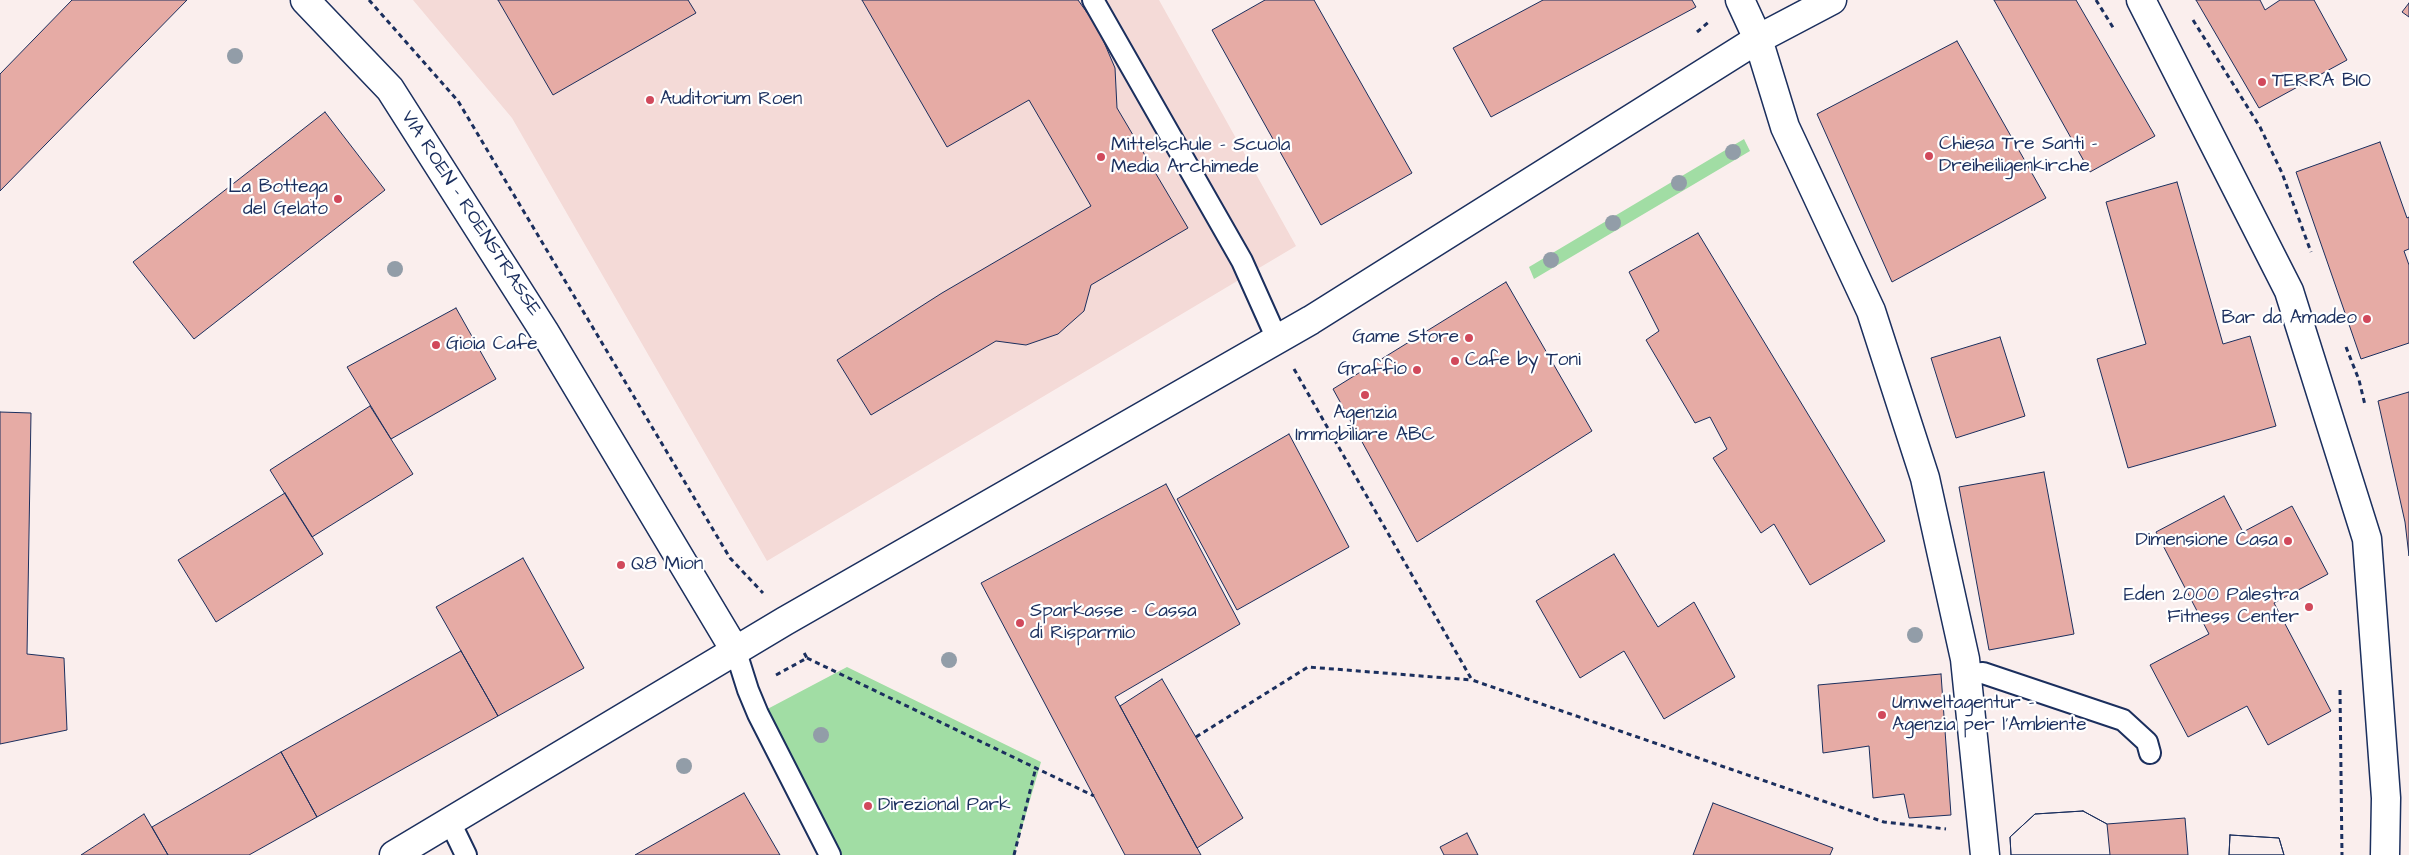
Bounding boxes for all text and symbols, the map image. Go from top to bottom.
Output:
place label: TERRA BIO [2272,71,2371,93]
marker: TERRA BIO [2256,76,2268,88]
place label: Auditorium Roen [660,89,802,111]
marker: Auditorium Roen [644,94,656,106]
street label: VIA ROEN - ROENSTRASSE [395,107,545,321]
place label: Chiesa Tre Santi - Dreiheiligenkirche [1939,134,2097,178]
place label: Mittelschule - Scuola Media Archimede [1111,135,1290,179]
marker: Chiesa Tre Santi - Dreiheiligenkirche [1923,150,1935,162]
marker: Mittelschule - Scuola Media Archimede [1095,151,1107,163]
place label: La Bottega del Gelato [228,177,328,221]
marker: La Bottega del Gelato [332,193,344,205]
place label: Bar da Amadeo [2221,308,2357,330]
marker: Bar da Amadeo [2361,313,2373,325]
place label: Game Store [1352,327,1459,349]
marker: Game Store [1463,332,1475,344]
place label: Gioia Cafe [446,334,538,356]
marker: Gioia Cafe [430,339,442,351]
place label: Cafe by Toni [1465,350,1581,372]
marker: Cafe by Toni [1449,355,1461,367]
place label: Graffio [1338,359,1407,381]
marker: Graffio [1411,364,1423,376]
marker: Agenzia Immobiliare ABC [1359,389,1371,401]
place label: Agenzia Immobiliare ABC [1295,403,1435,447]
place label: Dimensione Casa [2135,530,2278,552]
marker: Dimensione Casa [2282,535,2294,547]
place label: Q8 Mion [631,554,703,576]
marker: Q8 Mion [615,559,627,571]
place label: Eden 2000 Palestra Fitness Center [2124,585,2299,629]
place label: Sparkasse - Cassa di Risparmio [1030,601,1197,645]
marker: Eden 2000 Palestra Fitness Center [2303,601,2315,613]
marker: Sparkasse - Cassa di Risparmio [1014,617,1026,629]
place label: Umweltagentur - Agenzia per l'Ambiente [1892,693,2087,737]
marker: Umweltagentur - Agenzia per l'Ambiente [1876,709,1888,721]
place label: Direzional Park [878,795,1011,817]
marker: Direzional Park [862,800,874,812]

